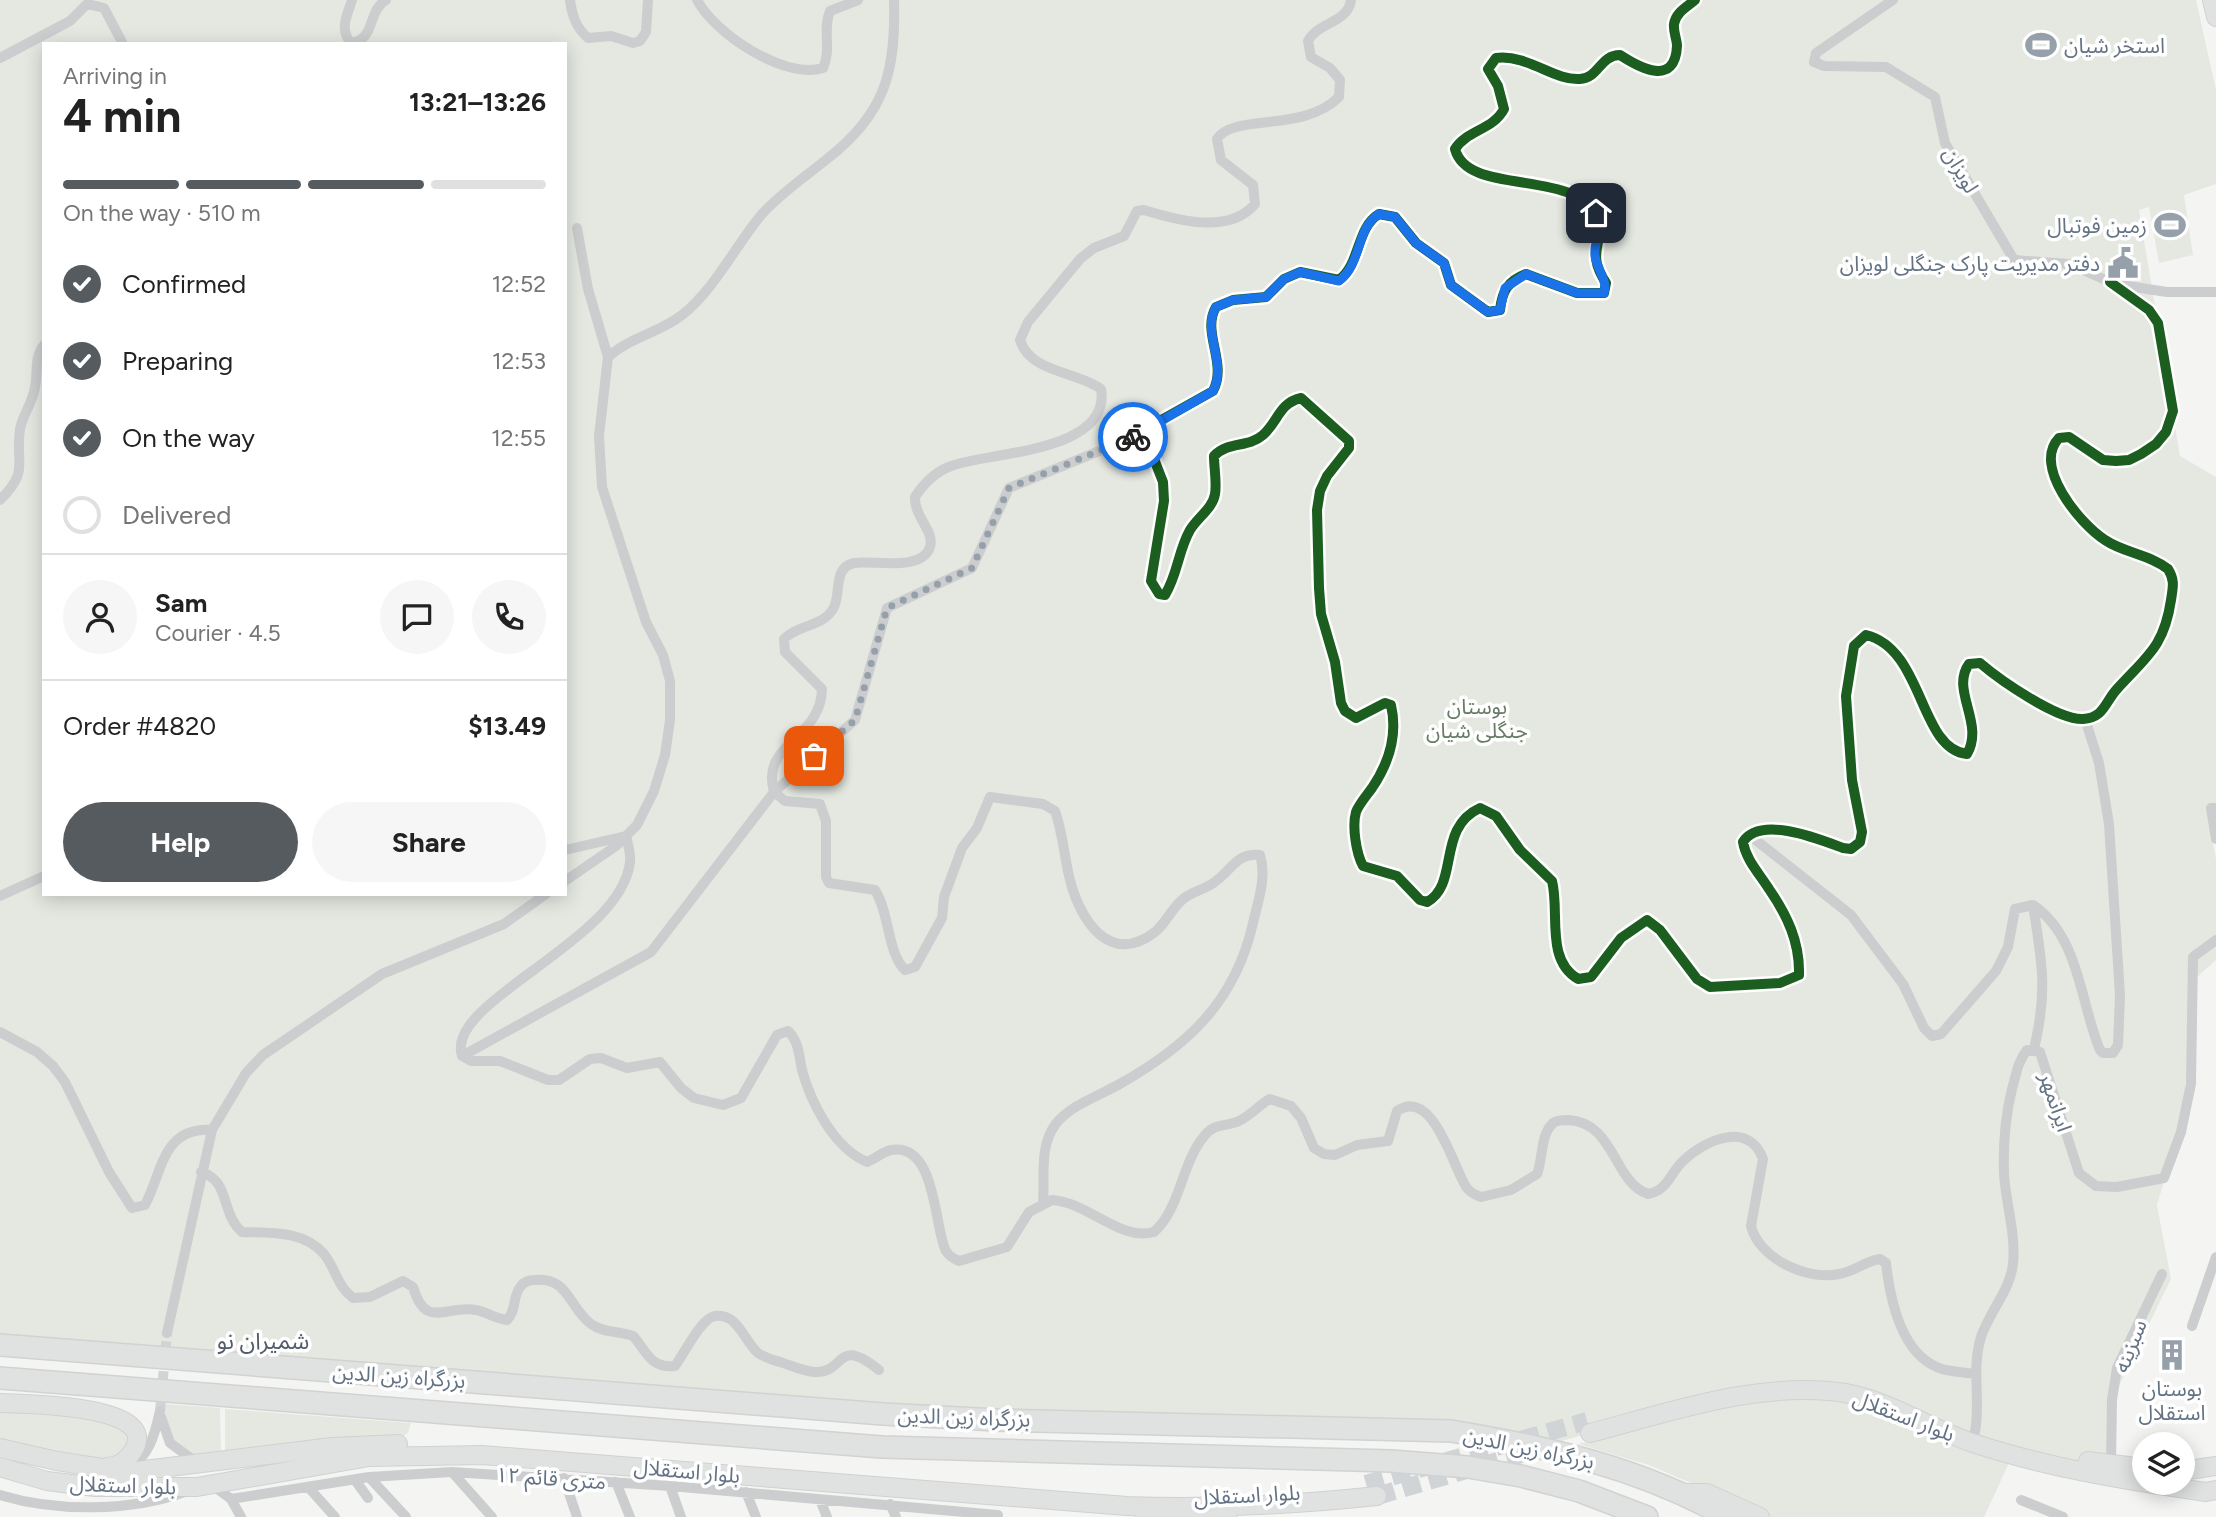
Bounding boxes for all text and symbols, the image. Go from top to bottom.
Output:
sports icon: استخر شیان [2024,28,2058,62]
place label: استخر شیان [2064,33,2165,58]
text: Arriving in [63,62,167,90]
text: 13:21–13:26 [409,86,546,118]
text: 4 min [63,88,181,144]
street label: لویزان [1938,143,1984,197]
pin [1566,183,1626,243]
icon: home [1577,194,1615,232]
text: On the way · 510 m [63,199,260,227]
sports icon: زمین فوتبال [2153,208,2187,242]
place label: زمین فوتبال [2047,213,2147,238]
public building icon: دفتر مدیریت پارک جنگلی لویزان [2106,246,2140,280]
place label: دفتر مدیریت پارک جنگلی لویزان [1840,251,2100,277]
icon: check [63,265,101,303]
text: Confirmed [122,268,246,300]
text: 12:52 [492,270,546,298]
icon: check [63,342,101,380]
text: Preparing [122,345,233,377]
text: 12:53 [492,347,546,375]
courier [1098,402,1168,472]
icon: bike [1114,418,1152,456]
icon: check [63,419,101,457]
text: On the way [122,422,255,454]
text: 12:55 [491,424,546,452]
text: Delivered [122,499,231,531]
button: person [63,580,137,654]
button: chat [380,580,454,654]
button: phone [472,580,546,654]
text: Sam [155,587,207,619]
text: Courier · 4.5 [155,619,281,647]
park label: بوستان جنگلی شیان [1426,694,1528,743]
text: Order #4820 [63,710,216,742]
text: $13.49 [468,710,546,742]
pin [784,726,844,786]
icon: bag [795,737,833,775]
button: Help [63,802,298,882]
button: Share [312,802,546,882]
street label: ایرانمهر [2034,1068,2077,1135]
street label: سبزینه [2108,1316,2152,1376]
district label: شمیران نو [217,1327,309,1355]
building icon: بوستان استقلال [2155,1338,2189,1372]
street label: بزرگراه زین الدین [332,1359,466,1393]
place label: بوستان استقلال [2139,1376,2205,1425]
street label: بلوار استقلال [1850,1385,1958,1447]
street label: بزرگراه زین الدین [897,1402,1031,1432]
street label: بزرگراه زین الدین [1461,1422,1597,1474]
map controls [2132,1432,2195,1495]
button: layers [2132,1432,2195,1495]
street label: بلوار استقلال [633,1454,741,1488]
street label: ۱۲ متری قائم [495,1462,607,1497]
street label: بلوار استقلال [69,1471,177,1499]
street label: بلوار استقلال [1193,1480,1301,1510]

